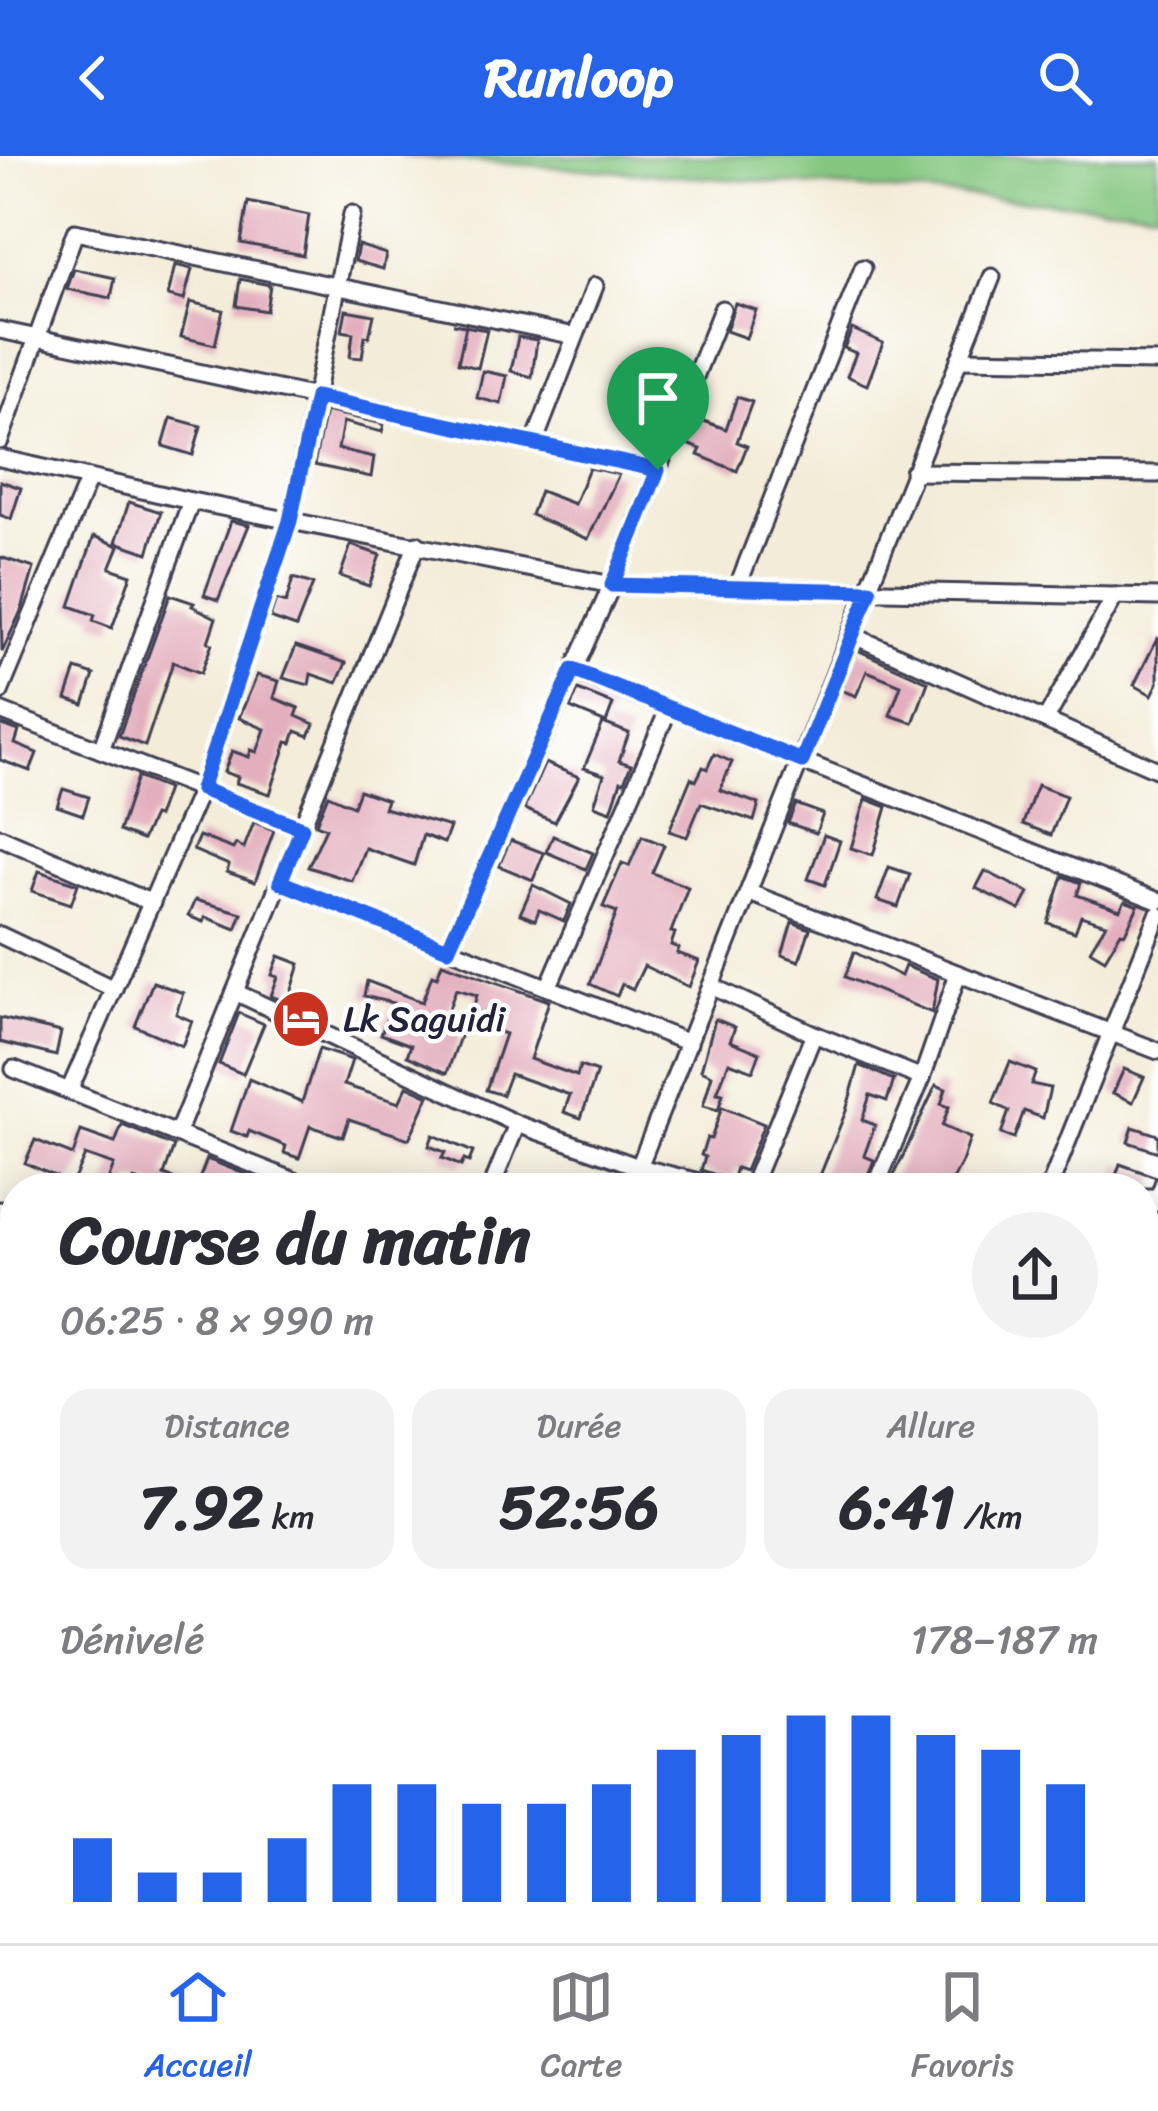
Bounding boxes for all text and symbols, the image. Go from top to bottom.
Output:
text: Runloop [485,30,673,126]
icon: back [60,45,126,111]
icon: search [1032,45,1098,111]
pin [607,347,709,470]
icon: arrive [625,365,691,431]
place label: Lk Saguidi [343,987,506,1051]
hotel icon: Lk Saguidi [270,988,332,1050]
text: Course du matin [60,1182,531,1299]
button: share [972,1212,1098,1338]
text: 06:25 · 8 × 990 m [60,1286,374,1355]
text: Distance [164,1397,290,1455]
text: Durée [537,1397,621,1455]
text: Allure [887,1397,975,1455]
text: 7.92 [139,1455,263,1561]
text: 52:56 [499,1455,659,1561]
text: 6:41 [839,1455,955,1561]
text: km [263,1488,315,1546]
text: /km [955,1488,1023,1546]
text: Dénivelé [60,1605,205,1674]
text: 178–187 m [911,1605,1098,1674]
tab: Accueil [144,1964,252,2094]
tab: Carte [540,1964,622,2094]
tab: Favoris [911,1964,1014,2094]

